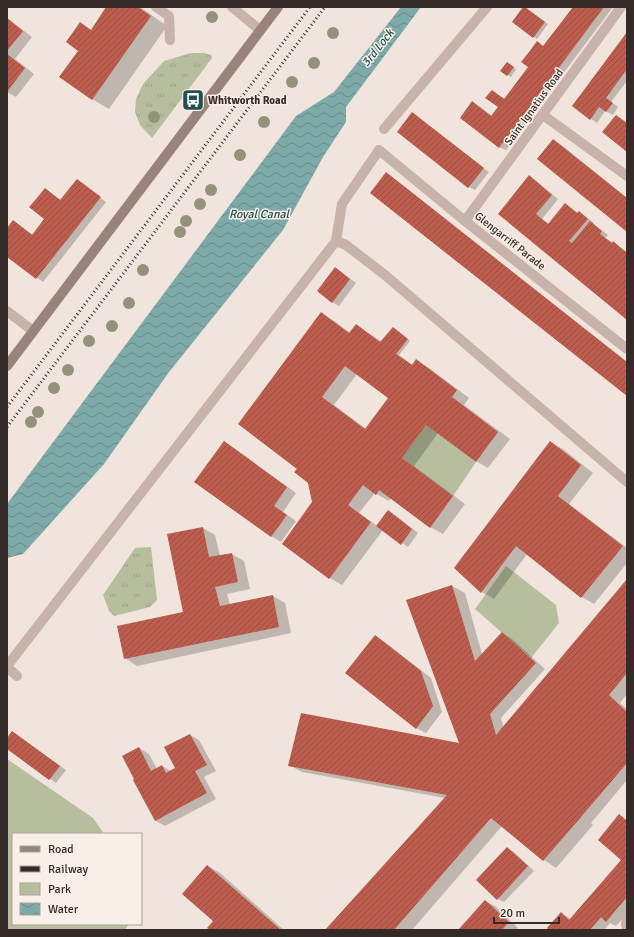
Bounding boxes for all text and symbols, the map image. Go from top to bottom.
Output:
water label: 3rd Lock [359,25,398,70]
street label: Saint Ignatius Road [502,66,566,148]
bus stop icon: Whitworth Road [180,87,206,113]
place label: Whitworth Road [208,94,287,107]
water label: Royal Canal [229,207,291,222]
street label: Glengarriff Parade [472,209,548,273]
legend [12,833,142,925]
text: Road [48,842,74,857]
text: Railway [48,862,88,877]
text: Park [48,882,71,897]
scale bar [494,899,559,925]
text: Water [48,902,79,917]
text: 20 m [500,906,525,921]

